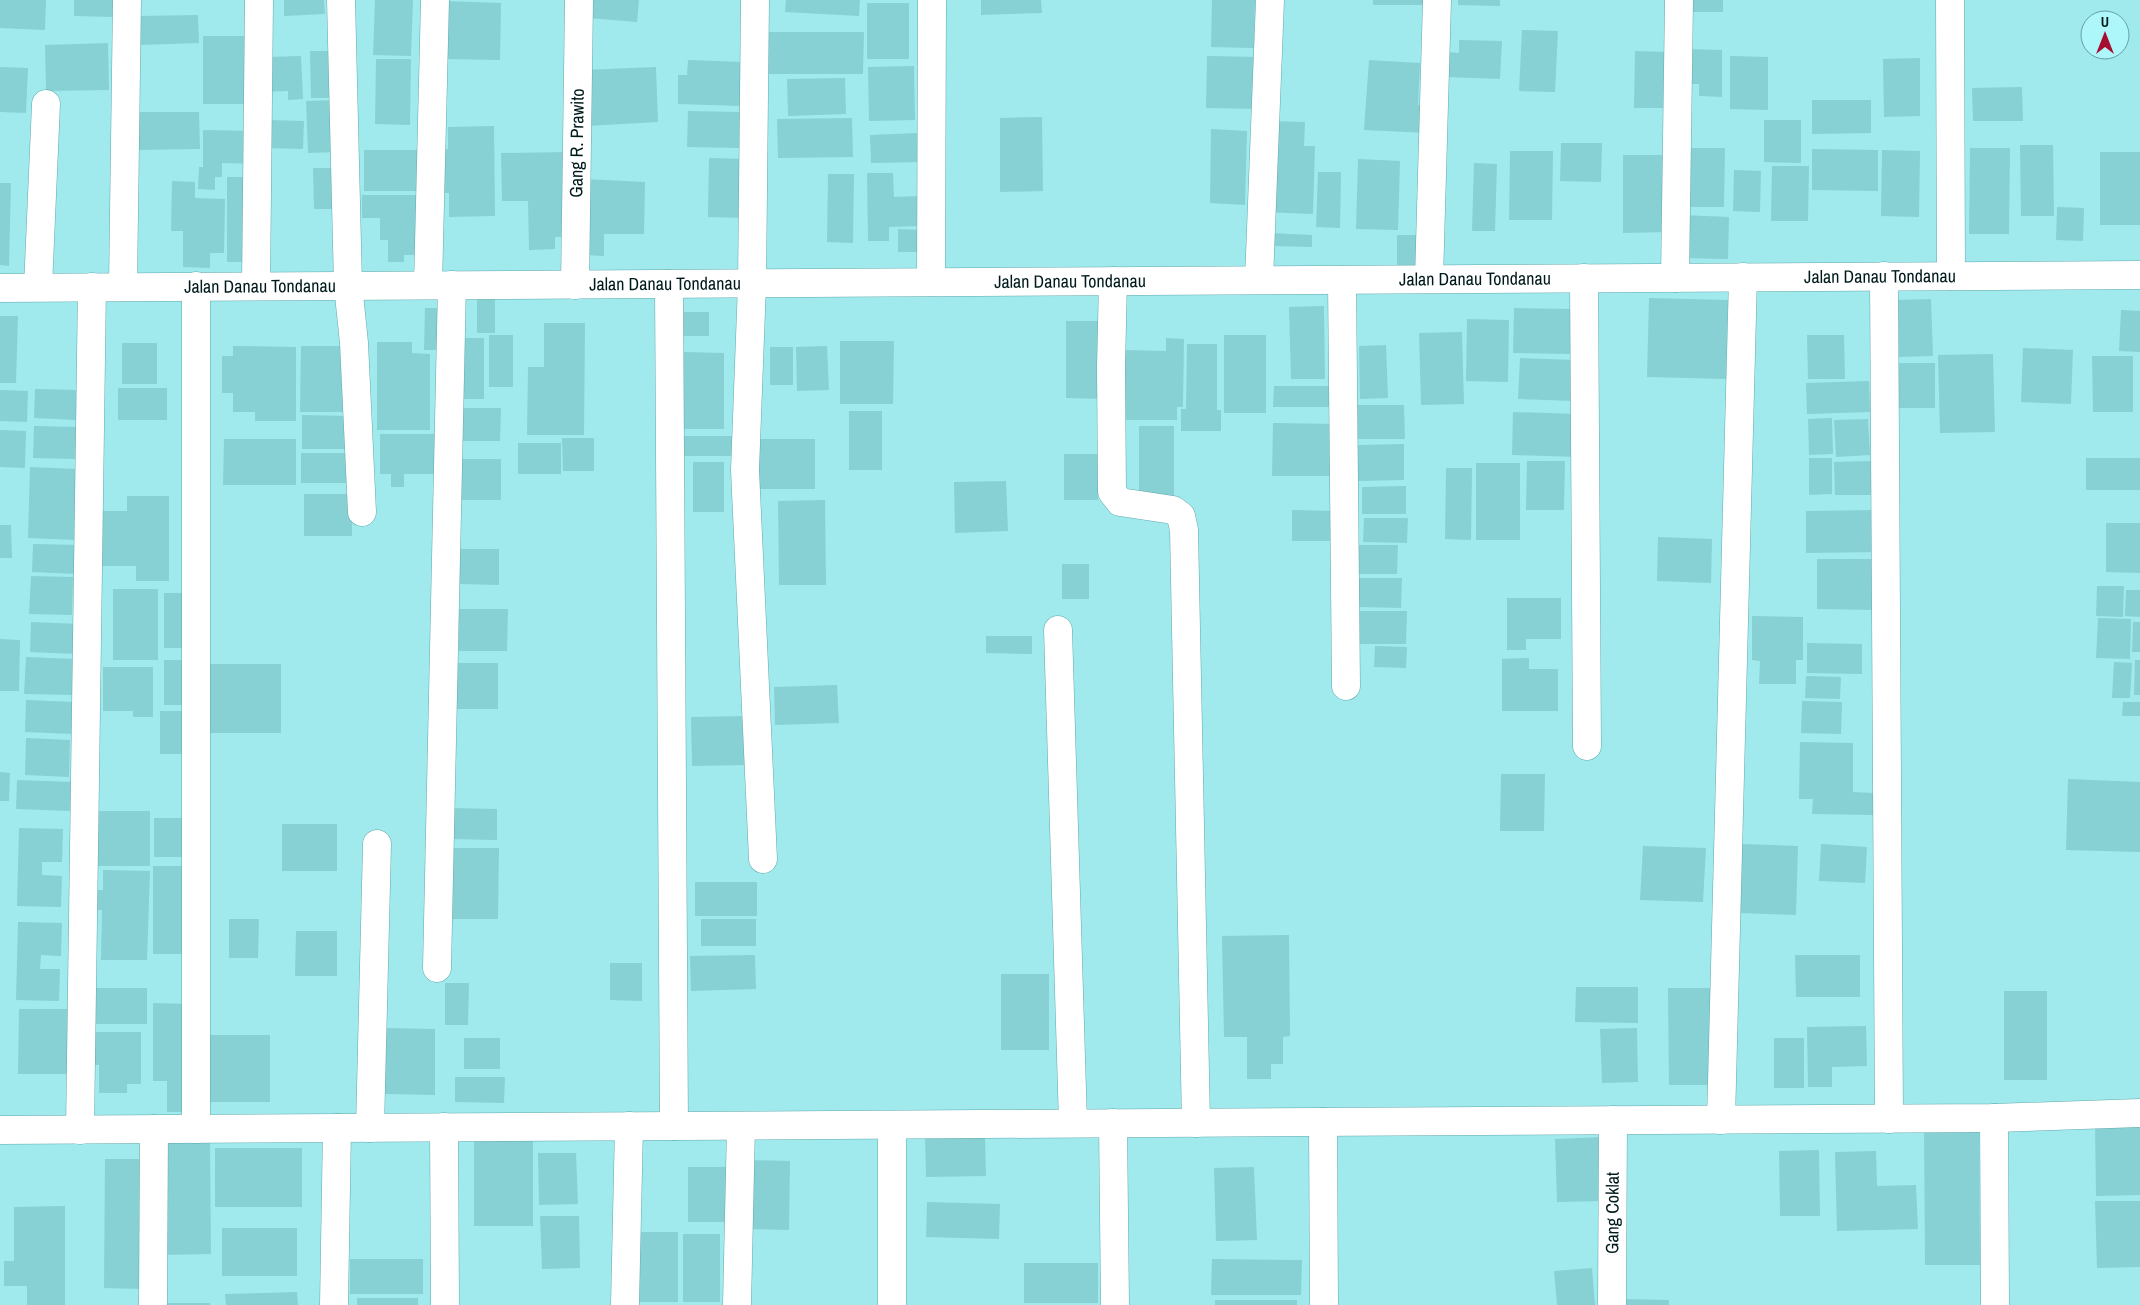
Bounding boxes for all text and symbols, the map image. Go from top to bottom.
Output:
north arrow [2080,10,2130,60]
text: U [2101,13,2109,31]
street label: Gang R. Prawito [563,88,590,198]
street label: Jalan Danau Tondanau [1804,263,1956,289]
street label: Jalan Danau Tondanau [1399,266,1551,292]
street label: Jalan Danau Tondanau [994,268,1146,294]
street label: Jalan Danau Tondanau [589,270,741,296]
street label: Jalan Danau Tondanau [184,273,336,299]
street label: Gang Coklat [1599,1172,1625,1254]

